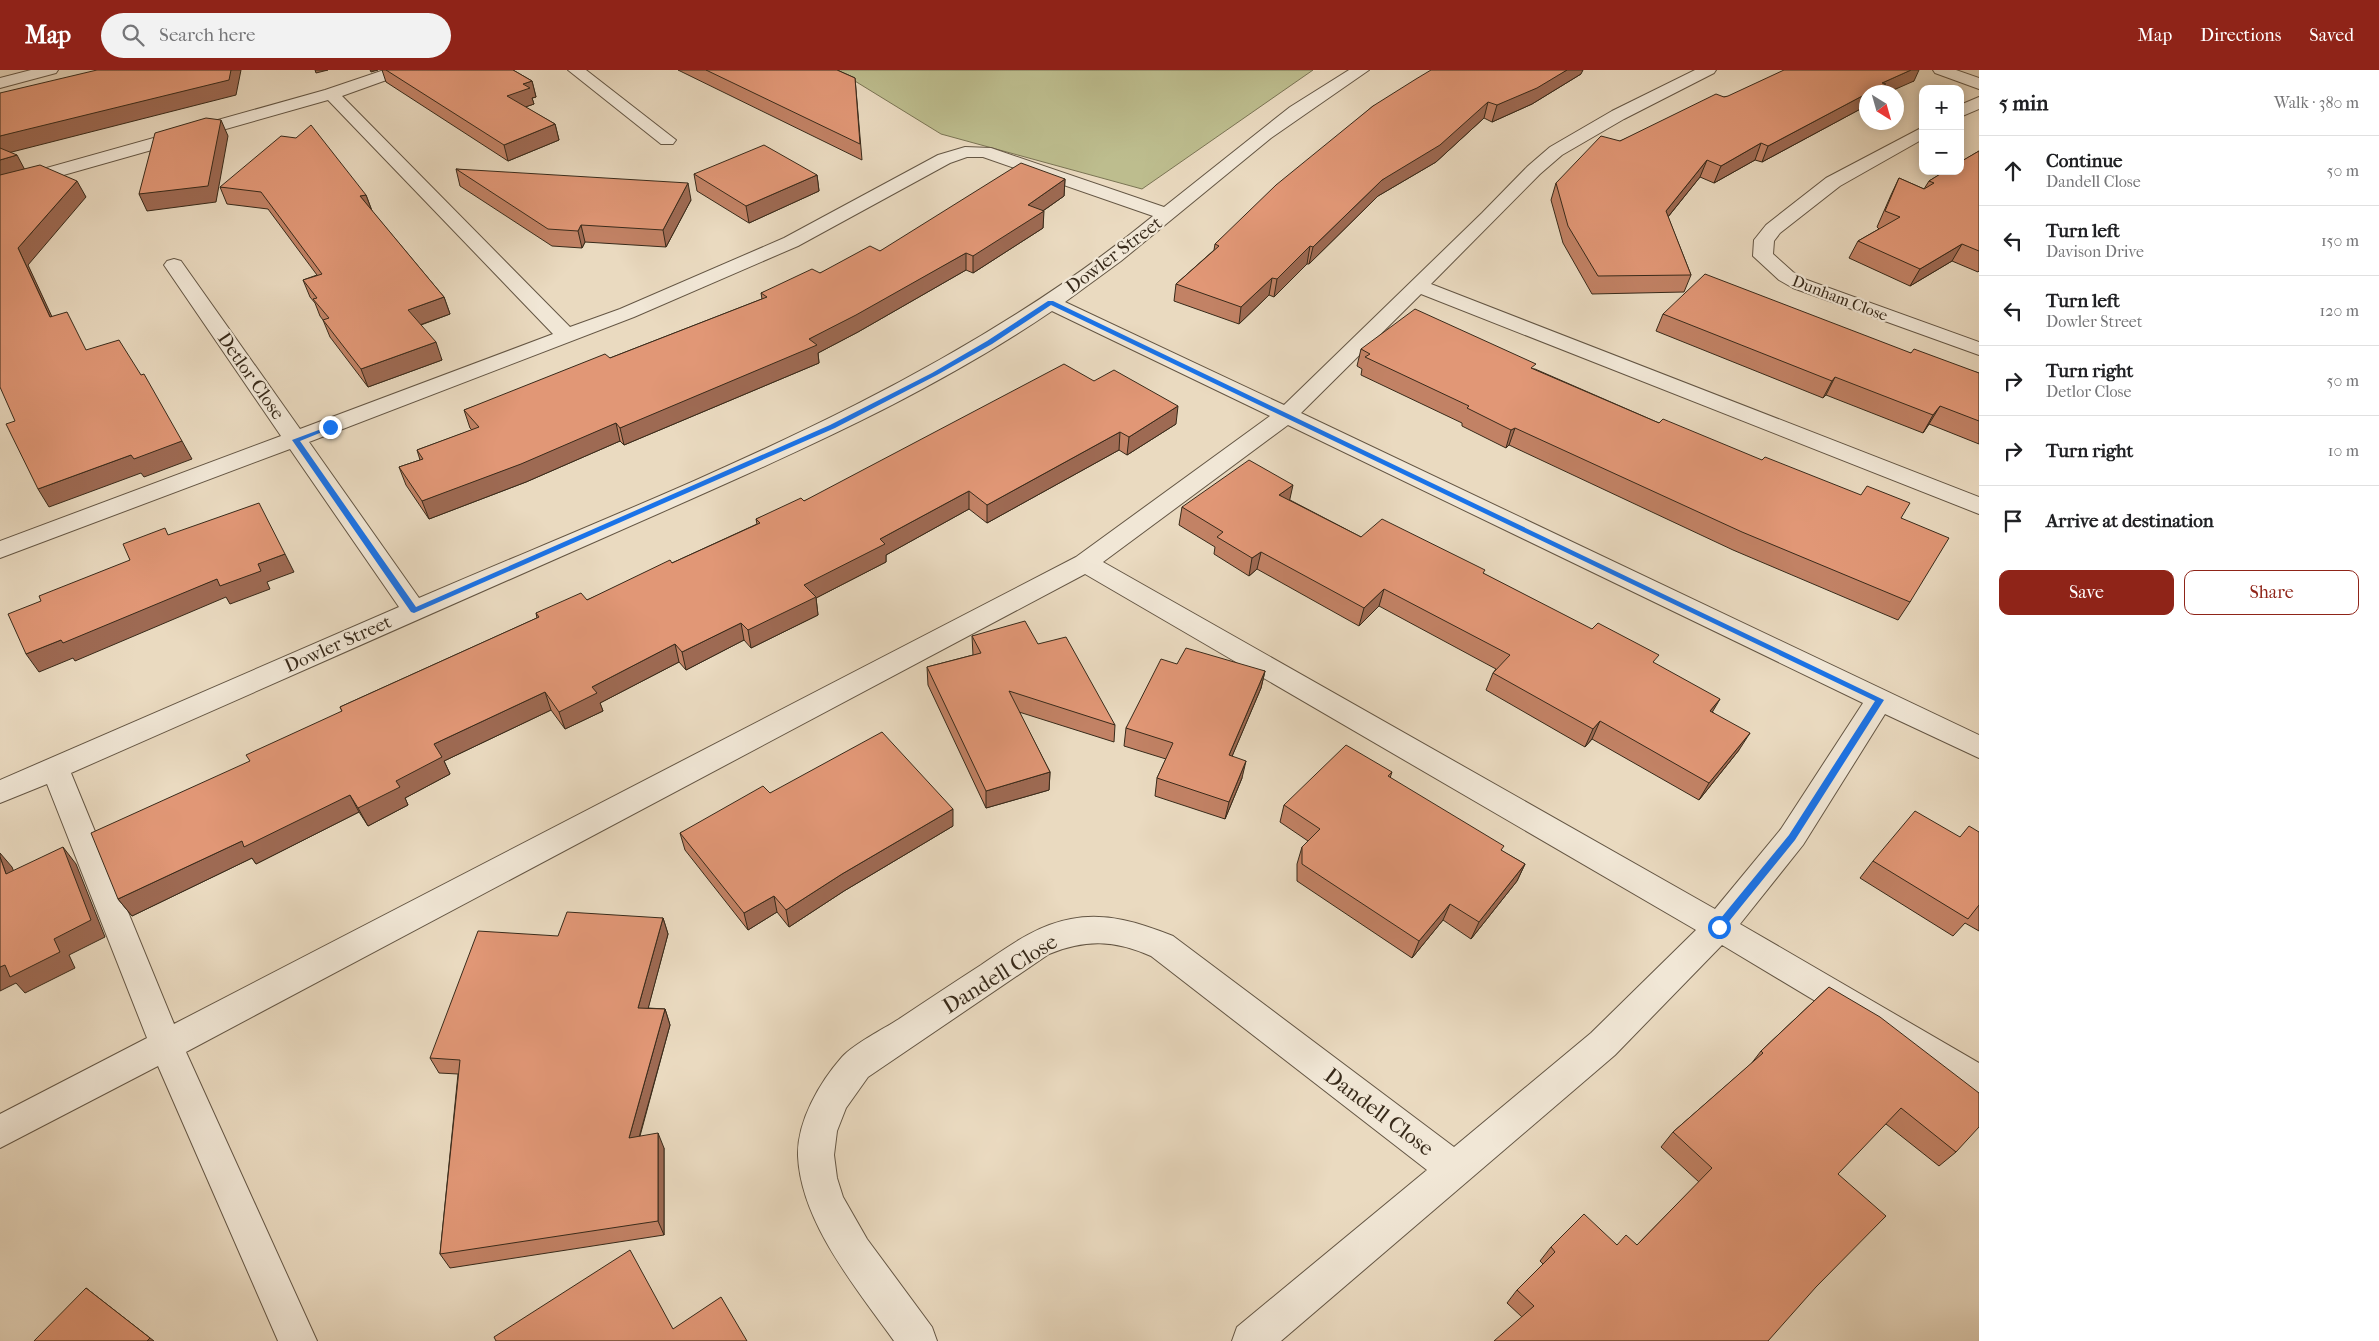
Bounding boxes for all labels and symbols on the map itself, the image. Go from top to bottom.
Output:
north arrow [1859,85,1904,130]
street label: Dowler Street [1062,212,1167,298]
street label: Dunham Close [1790,271,1890,325]
street label: Detlor Close [213,328,289,424]
route end [319,416,342,439]
street label: Dowler Street [281,611,395,677]
route start [1708,916,1731,939]
street label: Dandell Close [938,928,1062,1020]
street label: Dandell Close [1319,1062,1439,1162]

